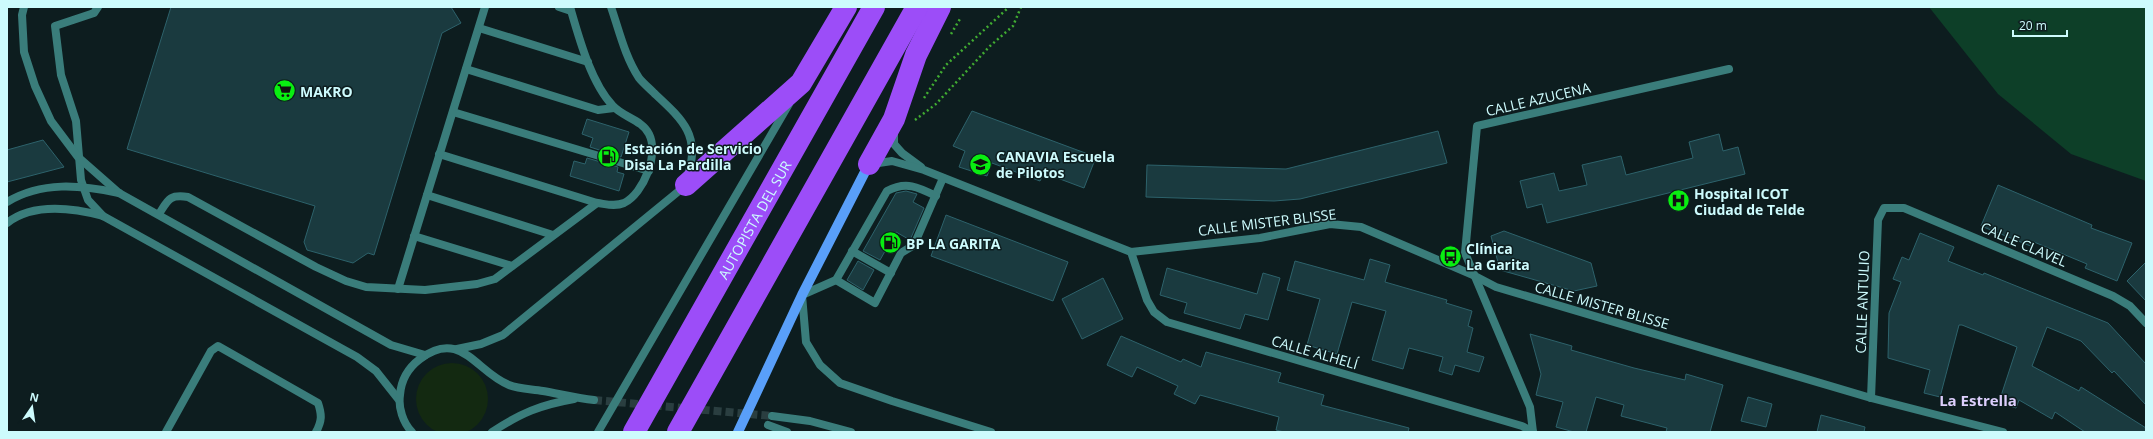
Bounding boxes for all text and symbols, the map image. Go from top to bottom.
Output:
scale bar [2013,12,2067,38]
text: 20 m [2019,17,2047,34]
supermarket icon: MAKRO [272,78,298,104]
street label: CALLE AZUCENA [1484,78,1592,120]
place label: MAKRO [300,82,353,101]
place label: Estación de Servicio Disa La Pardilla [624,139,762,174]
fuel station icon: Estación de Servicio Disa La Pardilla [596,143,622,169]
place label: CANAVIA Escuela de Pilotos [996,147,1115,182]
school or university icon: CANAVIA Escuela de Pilotos [967,151,993,177]
street label: AUTOPISTA DEL SUR [713,156,795,282]
place label: Hospital ICOT Ciudad de Telde [1694,184,1805,219]
hospital icon: Hospital ICOT Ciudad de Telde [1666,188,1692,214]
street label: CALLE MISTER BLISSE [1197,204,1337,240]
street label: CALLE CLAVEL [1978,217,2070,271]
fuel station icon: BP LA GARITA [878,230,904,256]
place label: BP LA GARITA [906,234,1001,253]
place label: Clínica La Garita [1466,239,1530,274]
bus stop icon: Clínica La Garita [1438,243,1464,269]
street label: CALLE ANTULIO [1851,250,1873,354]
street label: CALLE MISTER BLISSE [1533,277,1671,333]
street label: CALLE ALHELÍ [1270,331,1361,373]
north arrow [12,387,52,427]
text: N [28,388,40,405]
district label: La Estrella [1939,390,2017,410]

